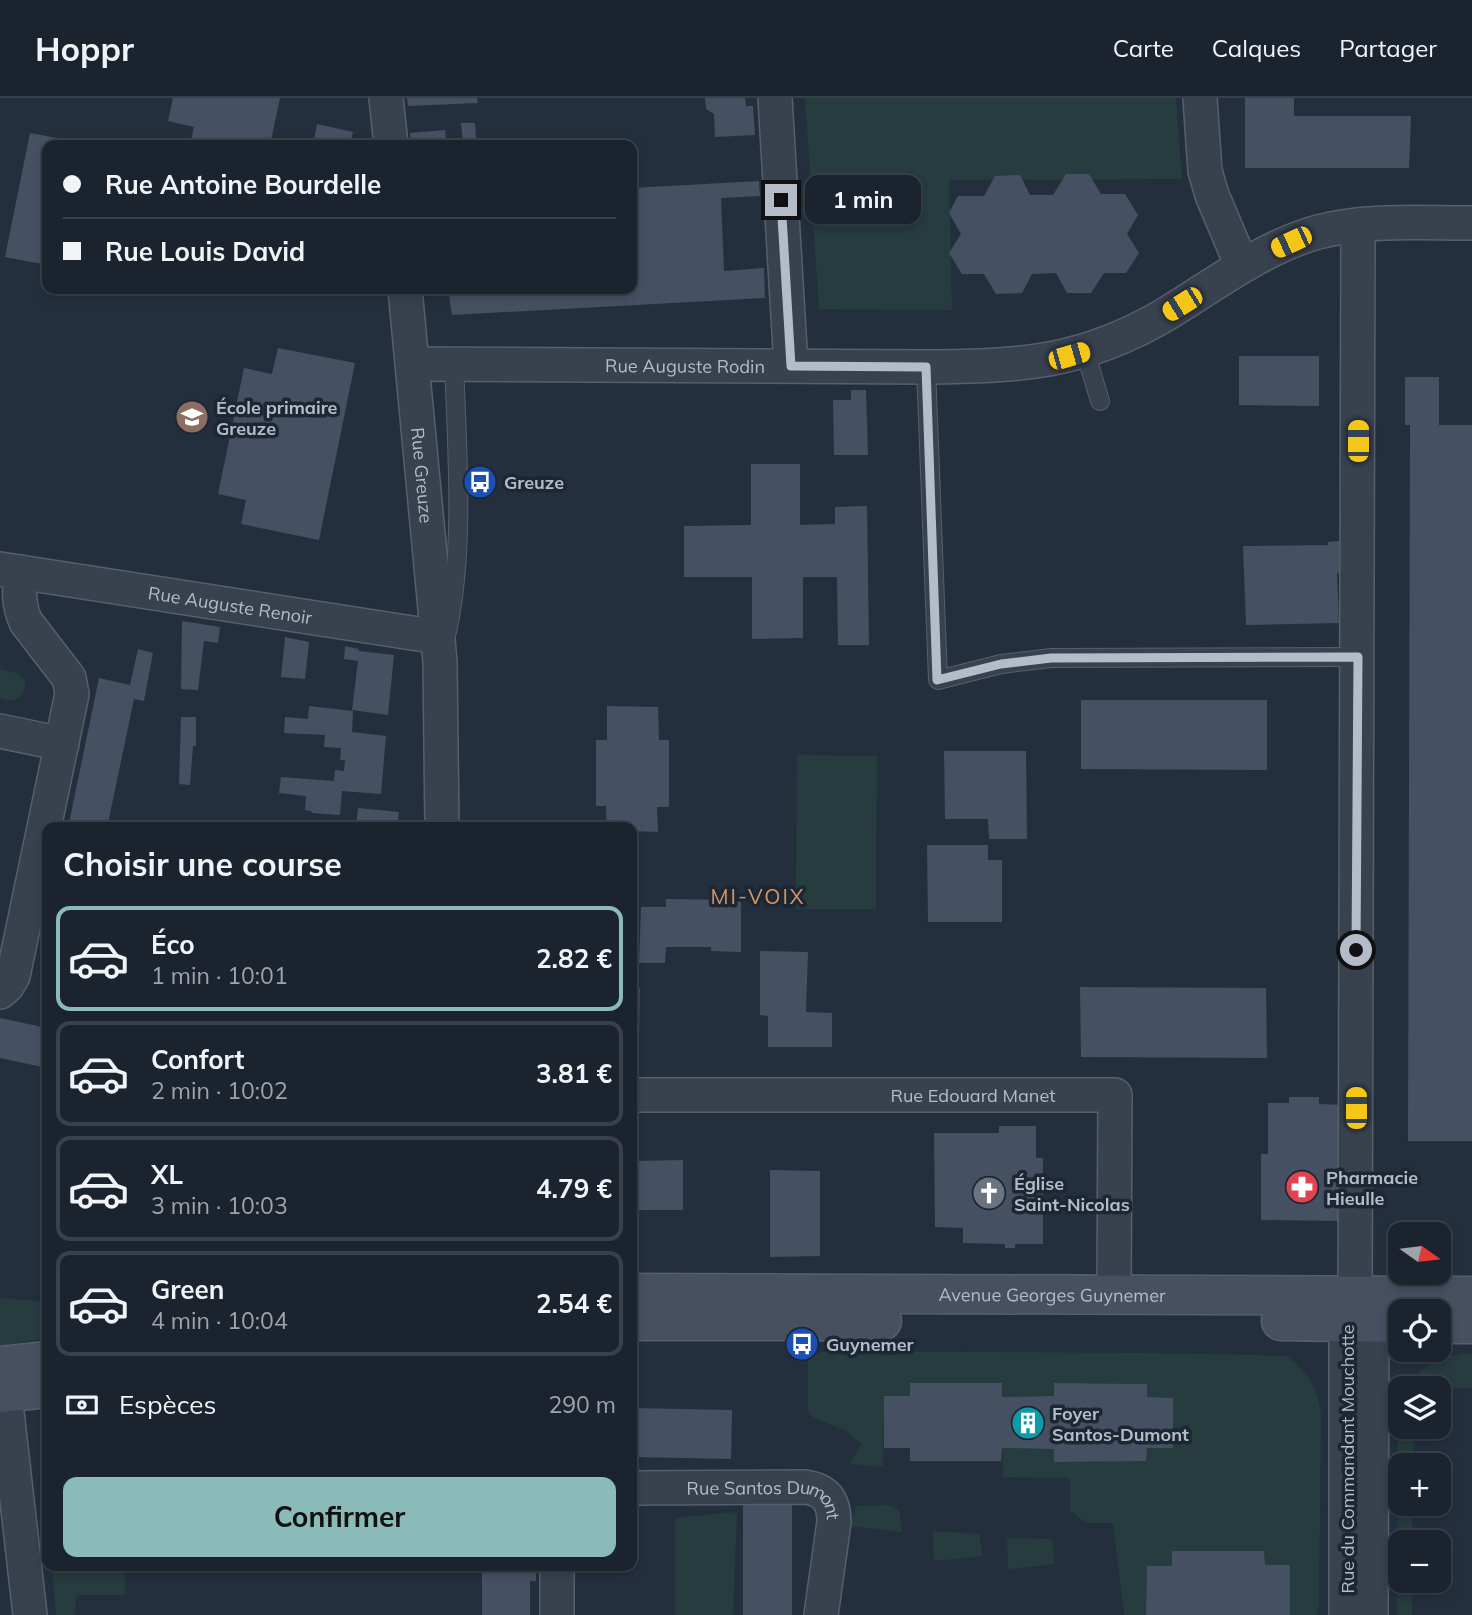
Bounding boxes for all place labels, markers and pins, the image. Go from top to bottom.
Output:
place label: École primaire Greuze [216,396,338,440]
school or university icon: École primaire Greuze [173,398,211,436]
bus stop icon: Greuze [461,463,499,501]
place label: Greuze [504,471,564,494]
place label: Pharmacie Hieulle [1326,1166,1418,1210]
pharmacy icon: Pharmacie Hieulle [1283,1168,1321,1206]
place label: Église Saint-Nicolas [1014,1172,1130,1216]
church icon: Église Saint-Nicolas [970,1174,1008,1212]
bus stop icon: Guynemer [783,1325,821,1363]
place label: Guynemer [826,1333,915,1356]
place label: Foyer Santos-Dumont [1052,1402,1189,1446]
building icon: Foyer Santos-Dumont [1009,1404,1047,1442]

